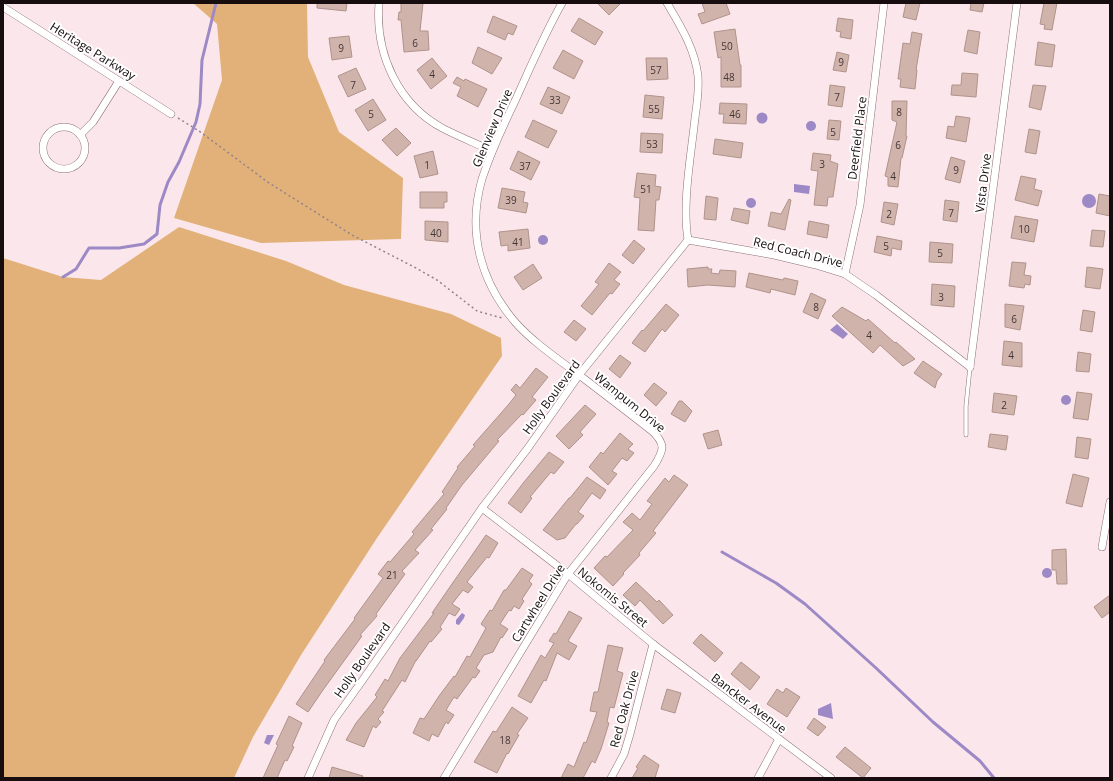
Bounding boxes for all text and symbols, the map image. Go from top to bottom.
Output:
street label: Heritage Parkway [47,18,140,85]
house number: 6 [412,36,418,50]
house number: 50 [721,39,733,53]
house number: 9 [338,41,344,55]
house number: 9 [838,55,844,69]
house number: 57 [650,63,662,77]
house number: 4 [429,67,435,81]
house number: 48 [723,70,735,84]
house number: 7 [350,78,356,92]
street label: Glenview Drive [468,86,516,170]
house number: 7 [834,90,840,104]
house number: 33 [549,93,561,107]
street label: Deerfield Place [843,95,871,181]
house number: 55 [648,102,660,116]
house number: 8 [896,105,902,119]
house number: 5 [368,107,374,121]
house number: 46 [729,107,741,121]
house number: 5 [830,125,836,139]
house number: 53 [646,137,658,151]
house number: 6 [895,138,901,152]
street label: Vista Drive [971,152,995,213]
house number: 3 [819,157,825,171]
house number: 1 [424,158,430,172]
house number: 37 [519,159,531,173]
house number: 9 [953,163,959,177]
house number: 4 [890,169,896,183]
house number: 51 [640,182,652,196]
house number: 39 [505,193,517,207]
house number: 7 [948,206,954,220]
house number: 2 [886,207,892,221]
house number: 10 [1018,222,1030,236]
house number: 40 [430,226,442,240]
street label: Red Coach Drive [751,233,845,271]
house number: 41 [512,235,524,249]
house number: 5 [883,239,889,253]
house number: 5 [937,246,943,260]
house number: 3 [938,290,944,304]
house number: 8 [813,300,819,314]
house number: 6 [1011,312,1017,326]
house number: 4 [866,328,872,342]
house number: 4 [1008,348,1014,362]
street label: Holly Boulevard [518,356,584,438]
street label: Wampum Drive [591,368,669,436]
house number: 2 [1001,398,1007,412]
street label: Cartwheel Drive [507,561,569,645]
street label: Nokomis Street [574,563,652,631]
house number: 21 [386,568,398,582]
street label: Holly Boulevard [330,619,394,701]
street label: Red Oak Drive [606,668,643,750]
street label: Bancker Avenue [708,669,790,737]
house number: 18 [499,733,511,747]

